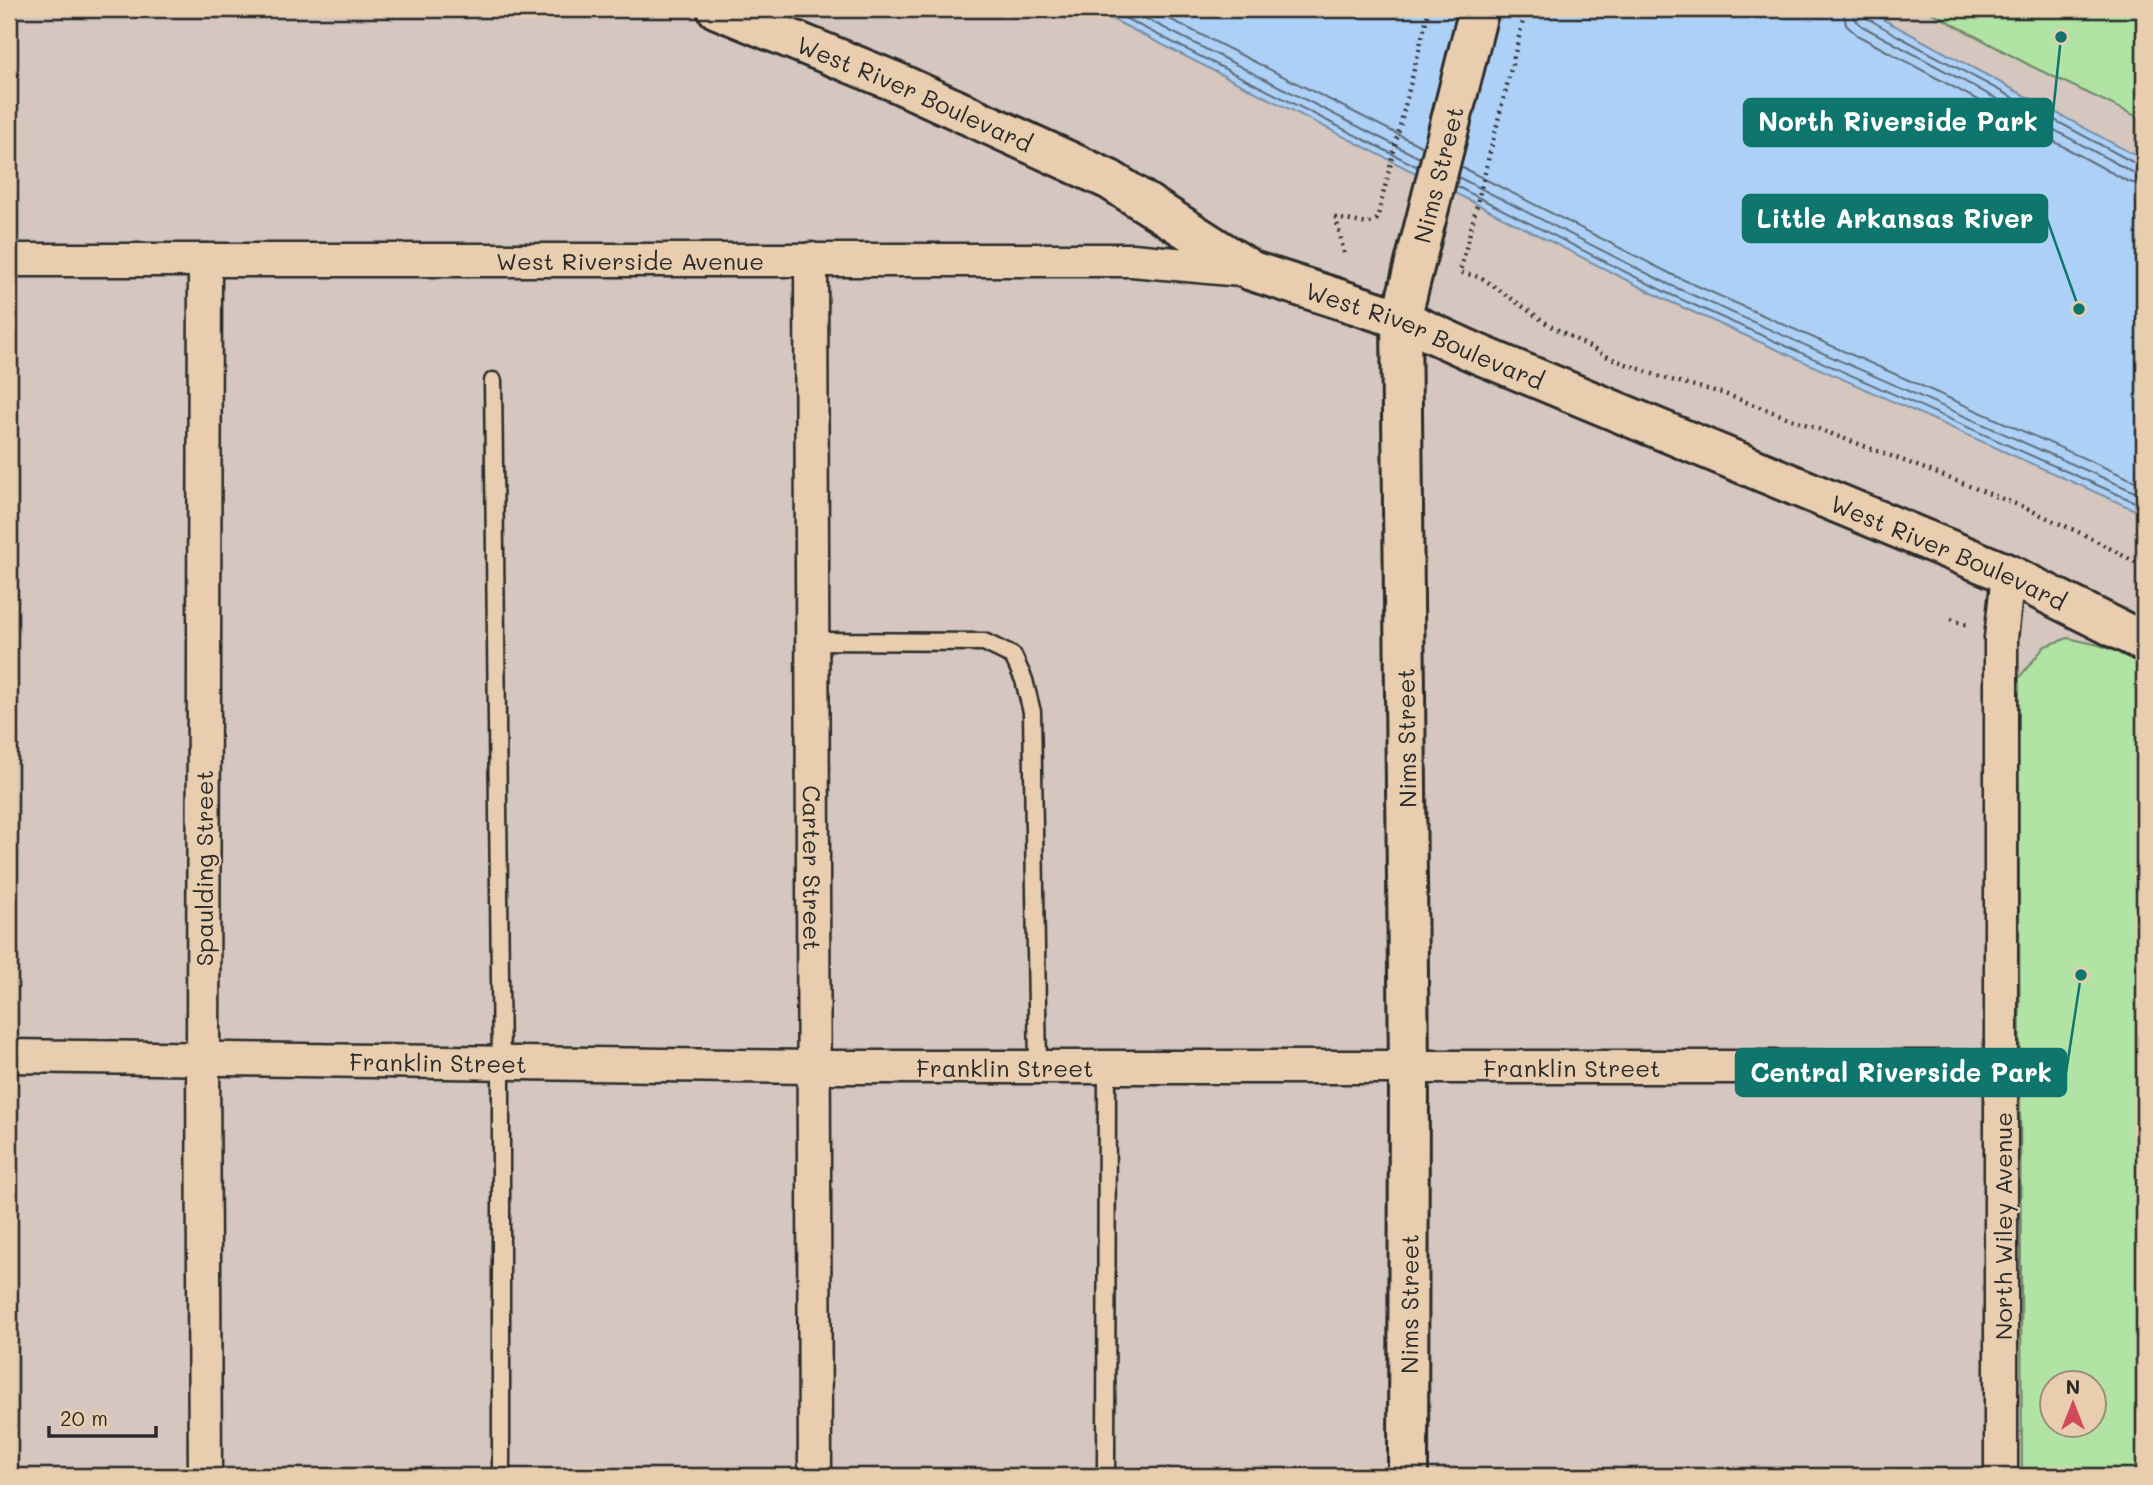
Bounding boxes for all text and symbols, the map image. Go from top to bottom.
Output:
street label: West River Boulevard [793,28,1038,158]
callout: North Riverside Park [1744,99,2052,146]
street label: Nims Street [1405,103,1469,246]
text: North Riverside Park [1758,104,2038,138]
callout: Little Arkansas River [1743,195,2047,242]
text: Little Arkansas River [1757,201,2033,235]
street label: West Riverside Avenue [496,245,764,276]
street label: West River Boulevard [1302,274,1549,395]
street label: West River Boulevard [1826,487,2072,616]
street label: Nims Street [1389,668,1423,808]
street label: Spaulding Street [188,770,219,966]
street label: Carter Street [797,785,829,951]
street label: Franklin Street [349,1045,527,1079]
callout: Central Riverside Park [1736,1049,2066,1096]
street label: Franklin Street [916,1052,1094,1083]
street label: Franklin Street [1483,1052,1661,1083]
text: Central Riverside Park [1750,1055,2052,1089]
street label: North Wiley Avenue [1987,1112,2018,1340]
street label: Nims Street [1393,1234,1424,1374]
north arrow [2038,1370,2108,1440]
text: N [2066,1374,2080,1399]
scale bar [49,1394,156,1438]
text: 20 m [60,1404,108,1431]

